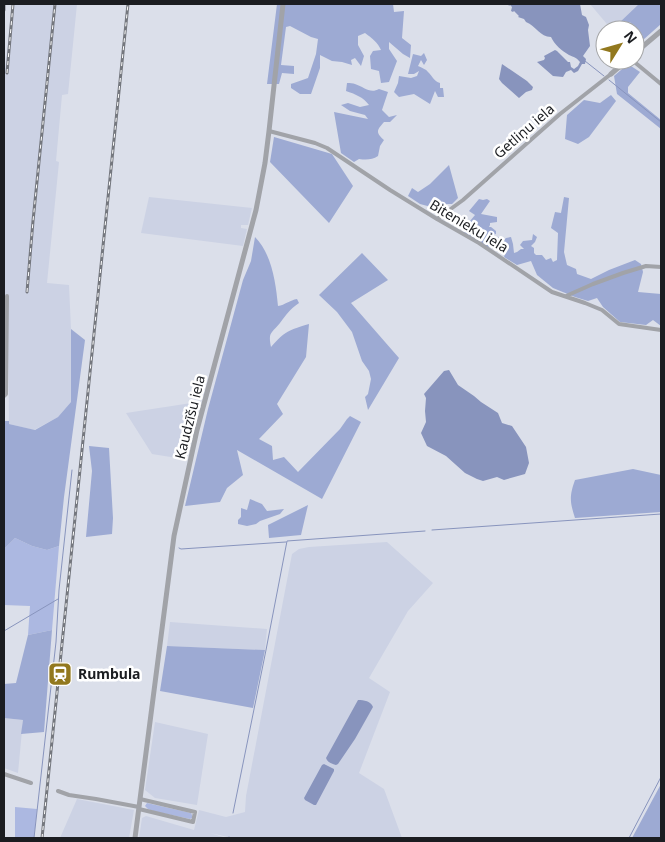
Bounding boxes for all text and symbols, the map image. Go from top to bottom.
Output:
north arrow [595,20,645,70]
text: N [620,27,642,47]
street label: Getliņu iela [489,99,558,162]
street label: Bitenieku iela [426,195,512,257]
street label: Kaudzīšu iela [170,373,209,461]
station icon: Rumbula [47,661,73,687]
place label: Rumbula [78,664,140,683]

